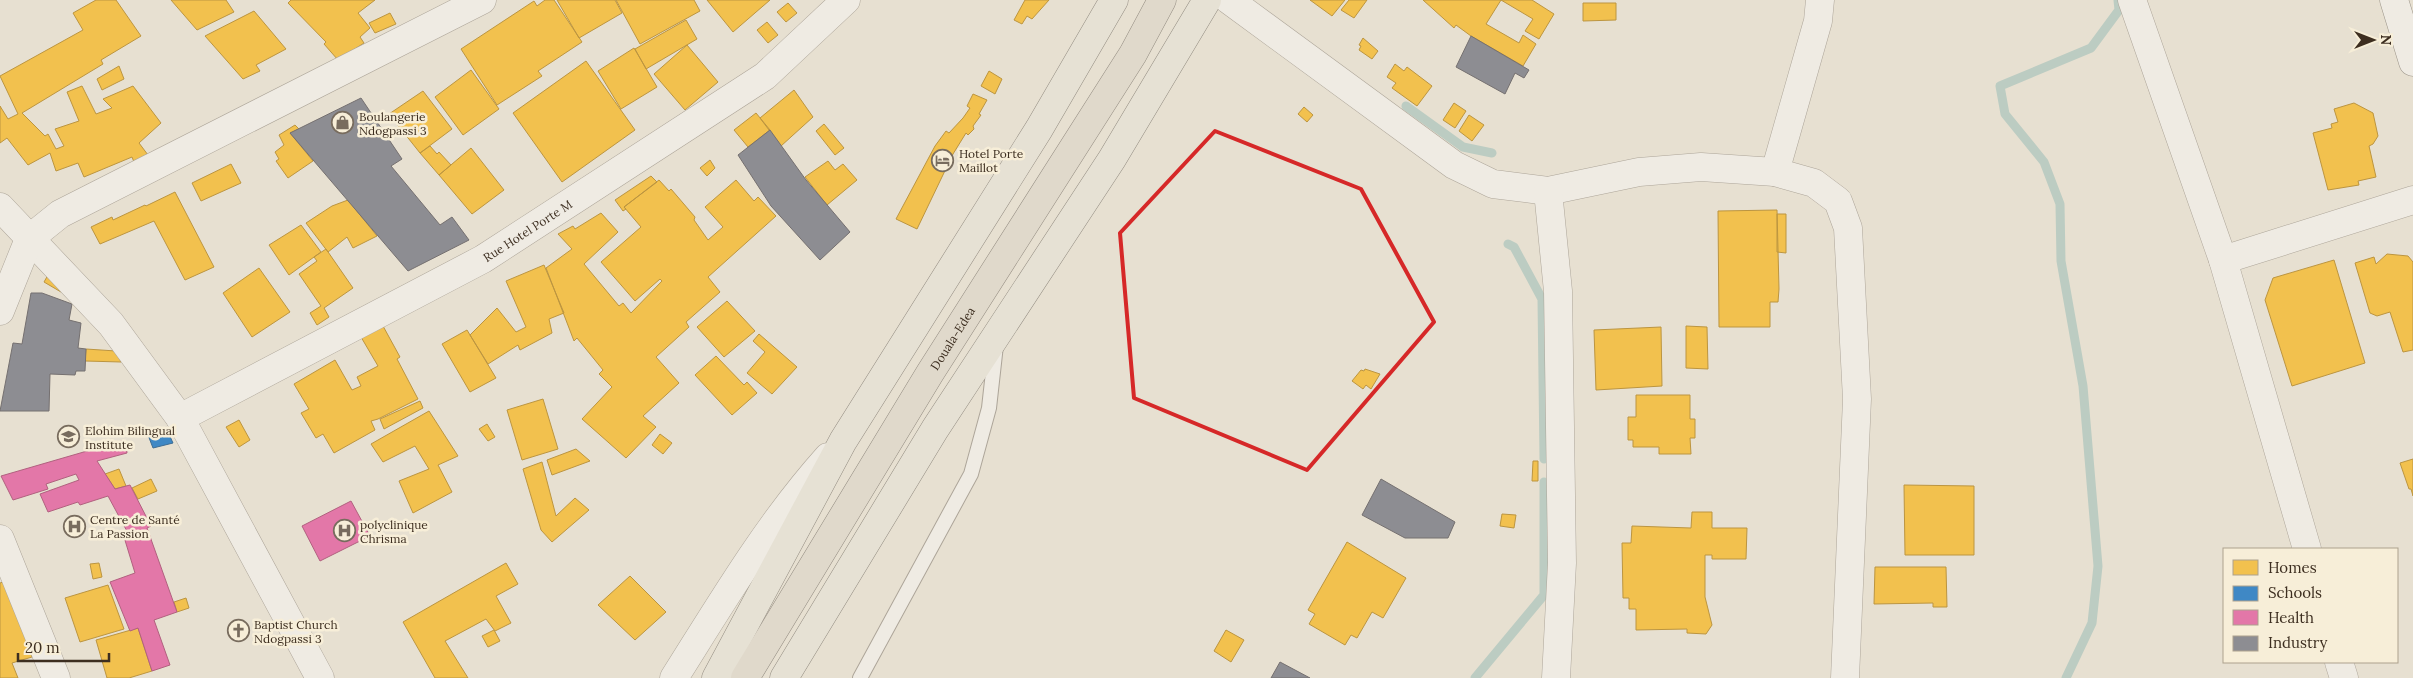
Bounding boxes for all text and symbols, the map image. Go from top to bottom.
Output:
north arrow [2348,15,2398,65]
text: N [2377,35,2395,46]
place label: Boulangerie Ndogpassi 3 [359,109,427,138]
shop icon: Boulangerie Ndogpassi 3 [331,111,355,135]
place label: Hotel Porte Maillot [959,146,1024,175]
hotel icon: Hotel Porte Maillot [931,148,955,172]
street label: Rue Hotel Porte M [480,196,575,265]
street label: Douala-Edea [927,304,978,373]
place label: Elohim Bilingual Institute [85,423,175,452]
school or university icon: Elohim Bilingual Institute [57,425,81,449]
place label: Centre de Santé La Passion [90,512,180,541]
hospital icon: Centre de Santé La Passion [62,514,86,538]
place label: polyclinique Chrisma [360,517,428,546]
hospital icon: polyclinique Chrisma [332,519,356,543]
legend [2223,548,2398,663]
text: Homes [2268,558,2317,577]
text: Schools [2268,583,2322,602]
text: Health [2268,608,2314,627]
place label: Baptist Church Ndogpassi 3 [254,617,338,646]
church icon: Baptist Church Ndogpassi 3 [226,619,250,643]
scale bar [18,630,109,662]
text: Industry [2268,633,2327,652]
text: 20 m [25,638,60,657]

